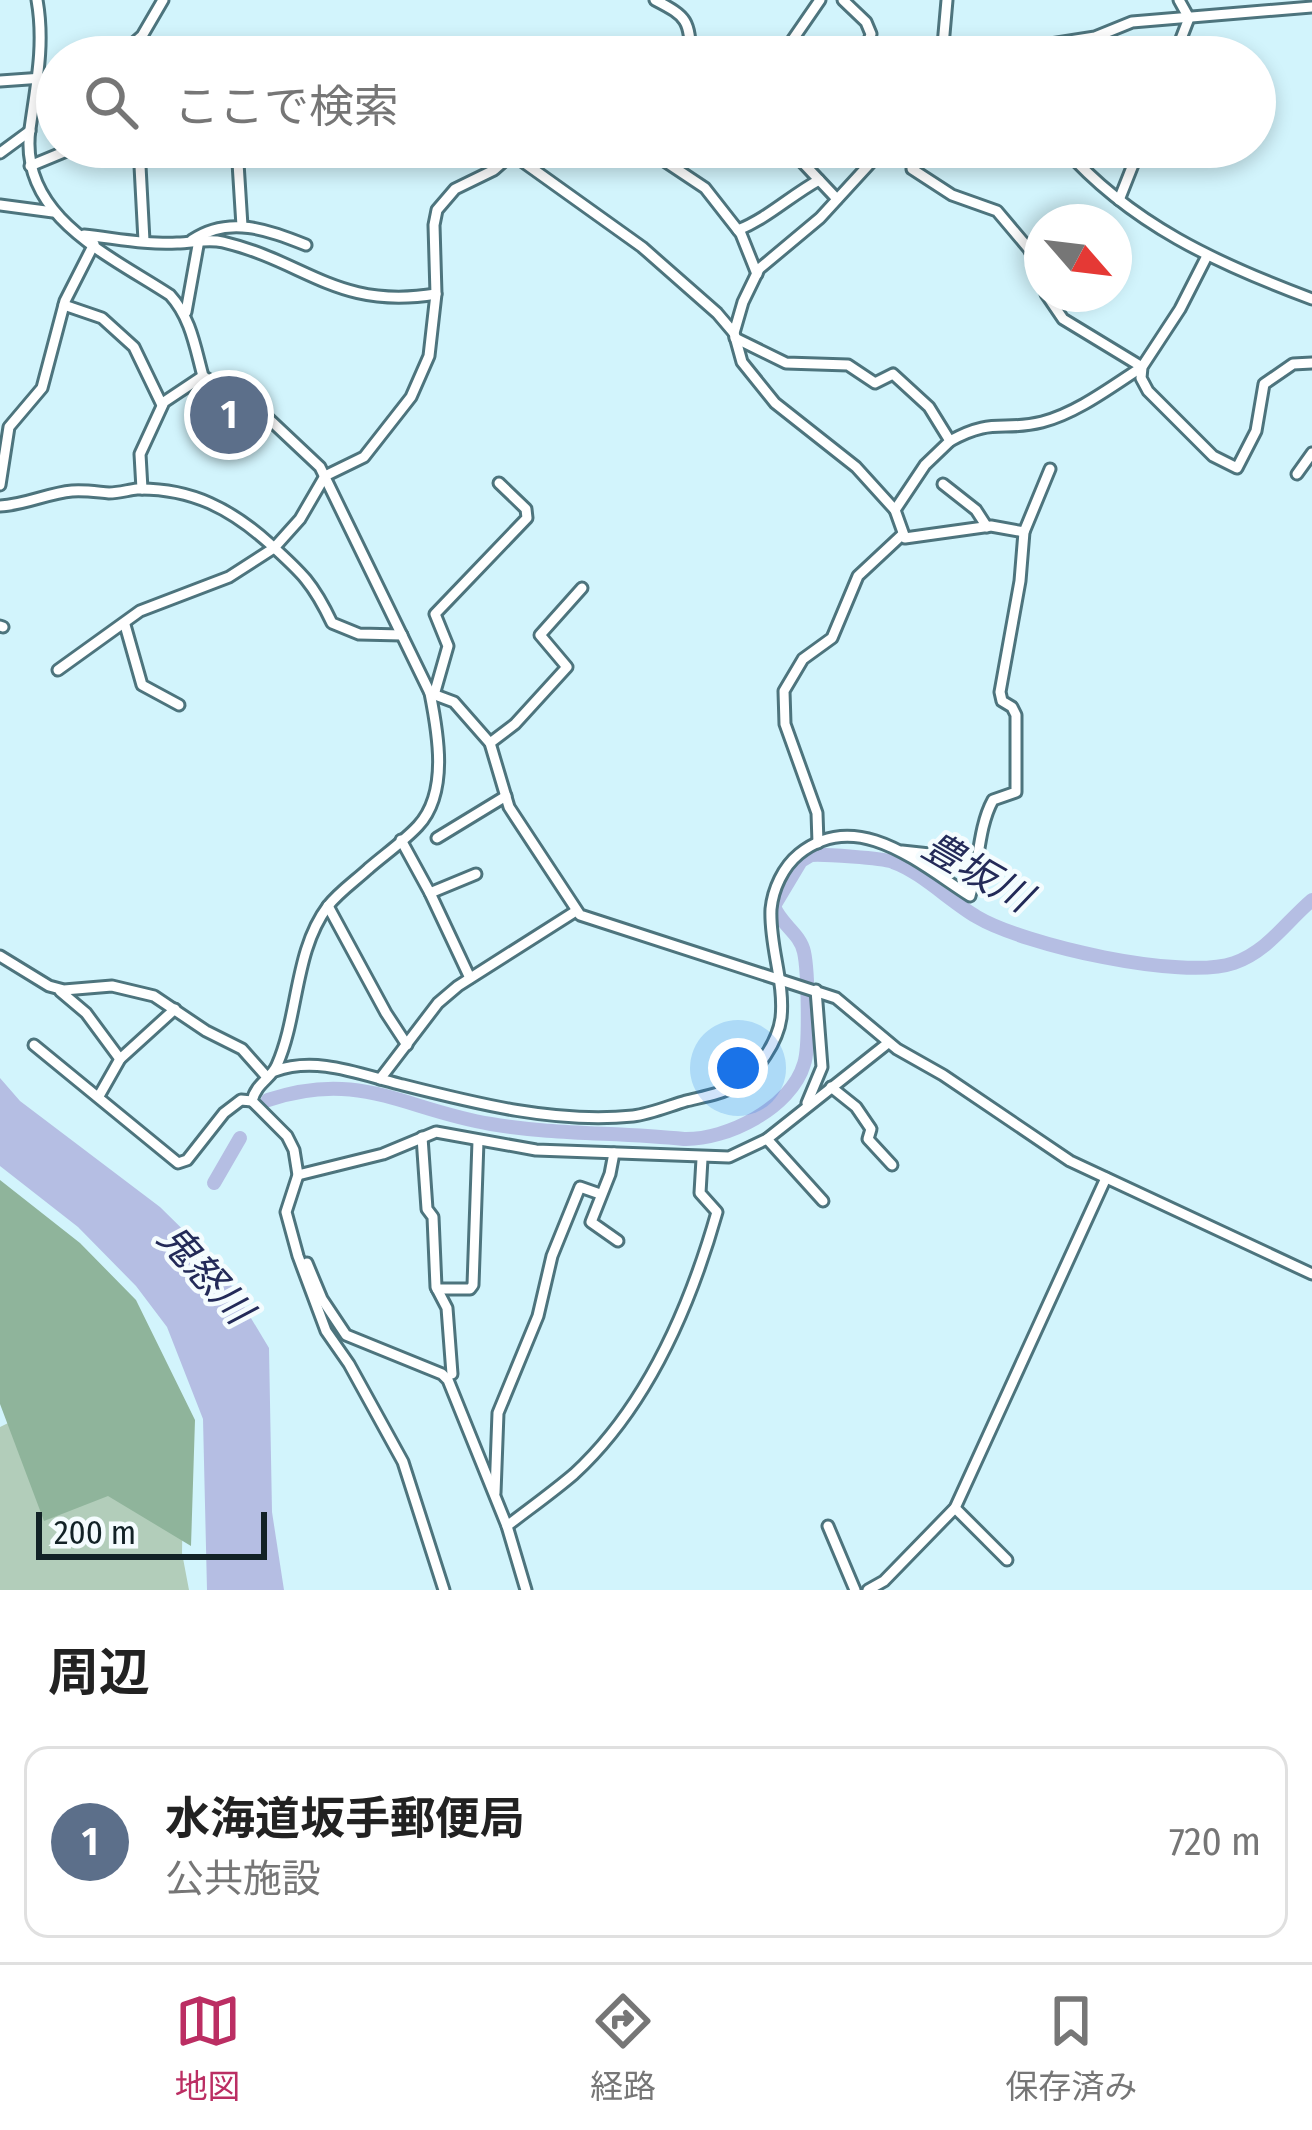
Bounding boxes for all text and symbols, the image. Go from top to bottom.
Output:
search box [36,36,1276,168]
icon: search [78,69,144,135]
text: ここで検索 [174,80,399,134]
north arrow [1024,204,1132,312]
pin: 1 [190,370,268,460]
water label: 豊坂川 [915,823,1043,923]
your location [708,1038,768,1098]
water label: 鬼怒川 [149,1215,264,1336]
scale bar [36,1506,267,1559]
text: 200 m [54,1513,136,1553]
text: 周辺 [48,1642,150,1704]
text: 水海道坂手郵便局 [165,1792,525,1846]
text: 1 [82,1819,98,1865]
text: 720 m [1169,1819,1261,1865]
text: 公共施設 [165,1856,321,1902]
tab: 地図 [175,1988,241,2108]
tab: 経路 [590,1988,656,2108]
tab: 保存済み [1005,1988,1137,2108]

